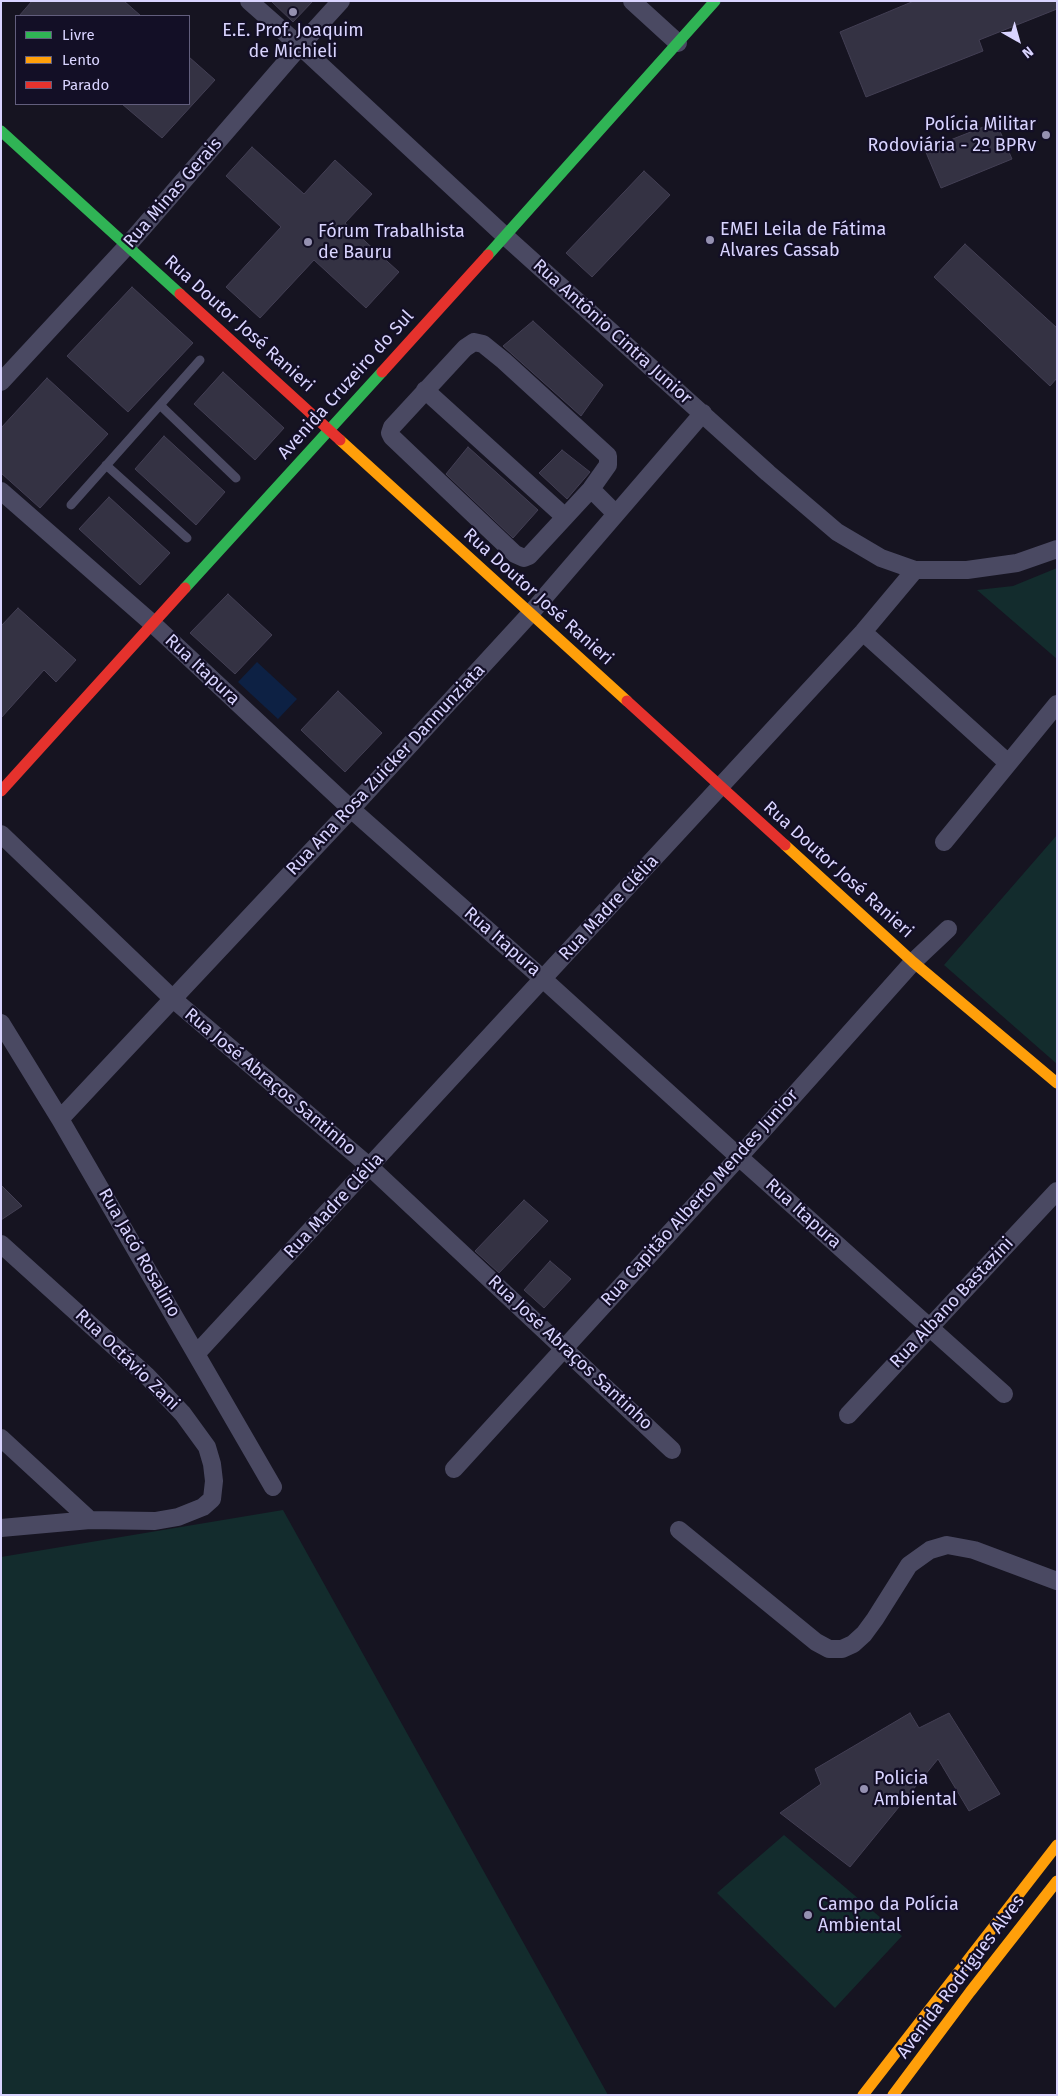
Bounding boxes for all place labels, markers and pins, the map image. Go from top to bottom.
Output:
marker: E.E. Prof. Joaquim de Michieli [287,6,299,18]
place label: E.E. Prof. Joaquim de Michieli [222,20,364,62]
place label: Polícia Militar Rodoviária - 2º BPRv [868,114,1036,156]
marker: Polícia Militar Rodoviária - 2º BPRv [1040,129,1052,141]
place label: EMEI Leila de Fátima Alvares Cassab [720,219,886,262]
place label: Fórum Trabalhista de Bauru [318,221,465,264]
marker: EMEI Leila de Fátima Alvares Cassab [704,234,716,246]
marker: Fórum Trabalhista de Bauru [302,236,314,248]
place label: Policia Ambiental [874,1768,957,1810]
marker: Policia Ambiental [858,1783,870,1795]
place label: Campo da Polícia Ambiental [818,1894,959,1936]
marker: Campo da Polícia Ambiental [802,1909,814,1921]

